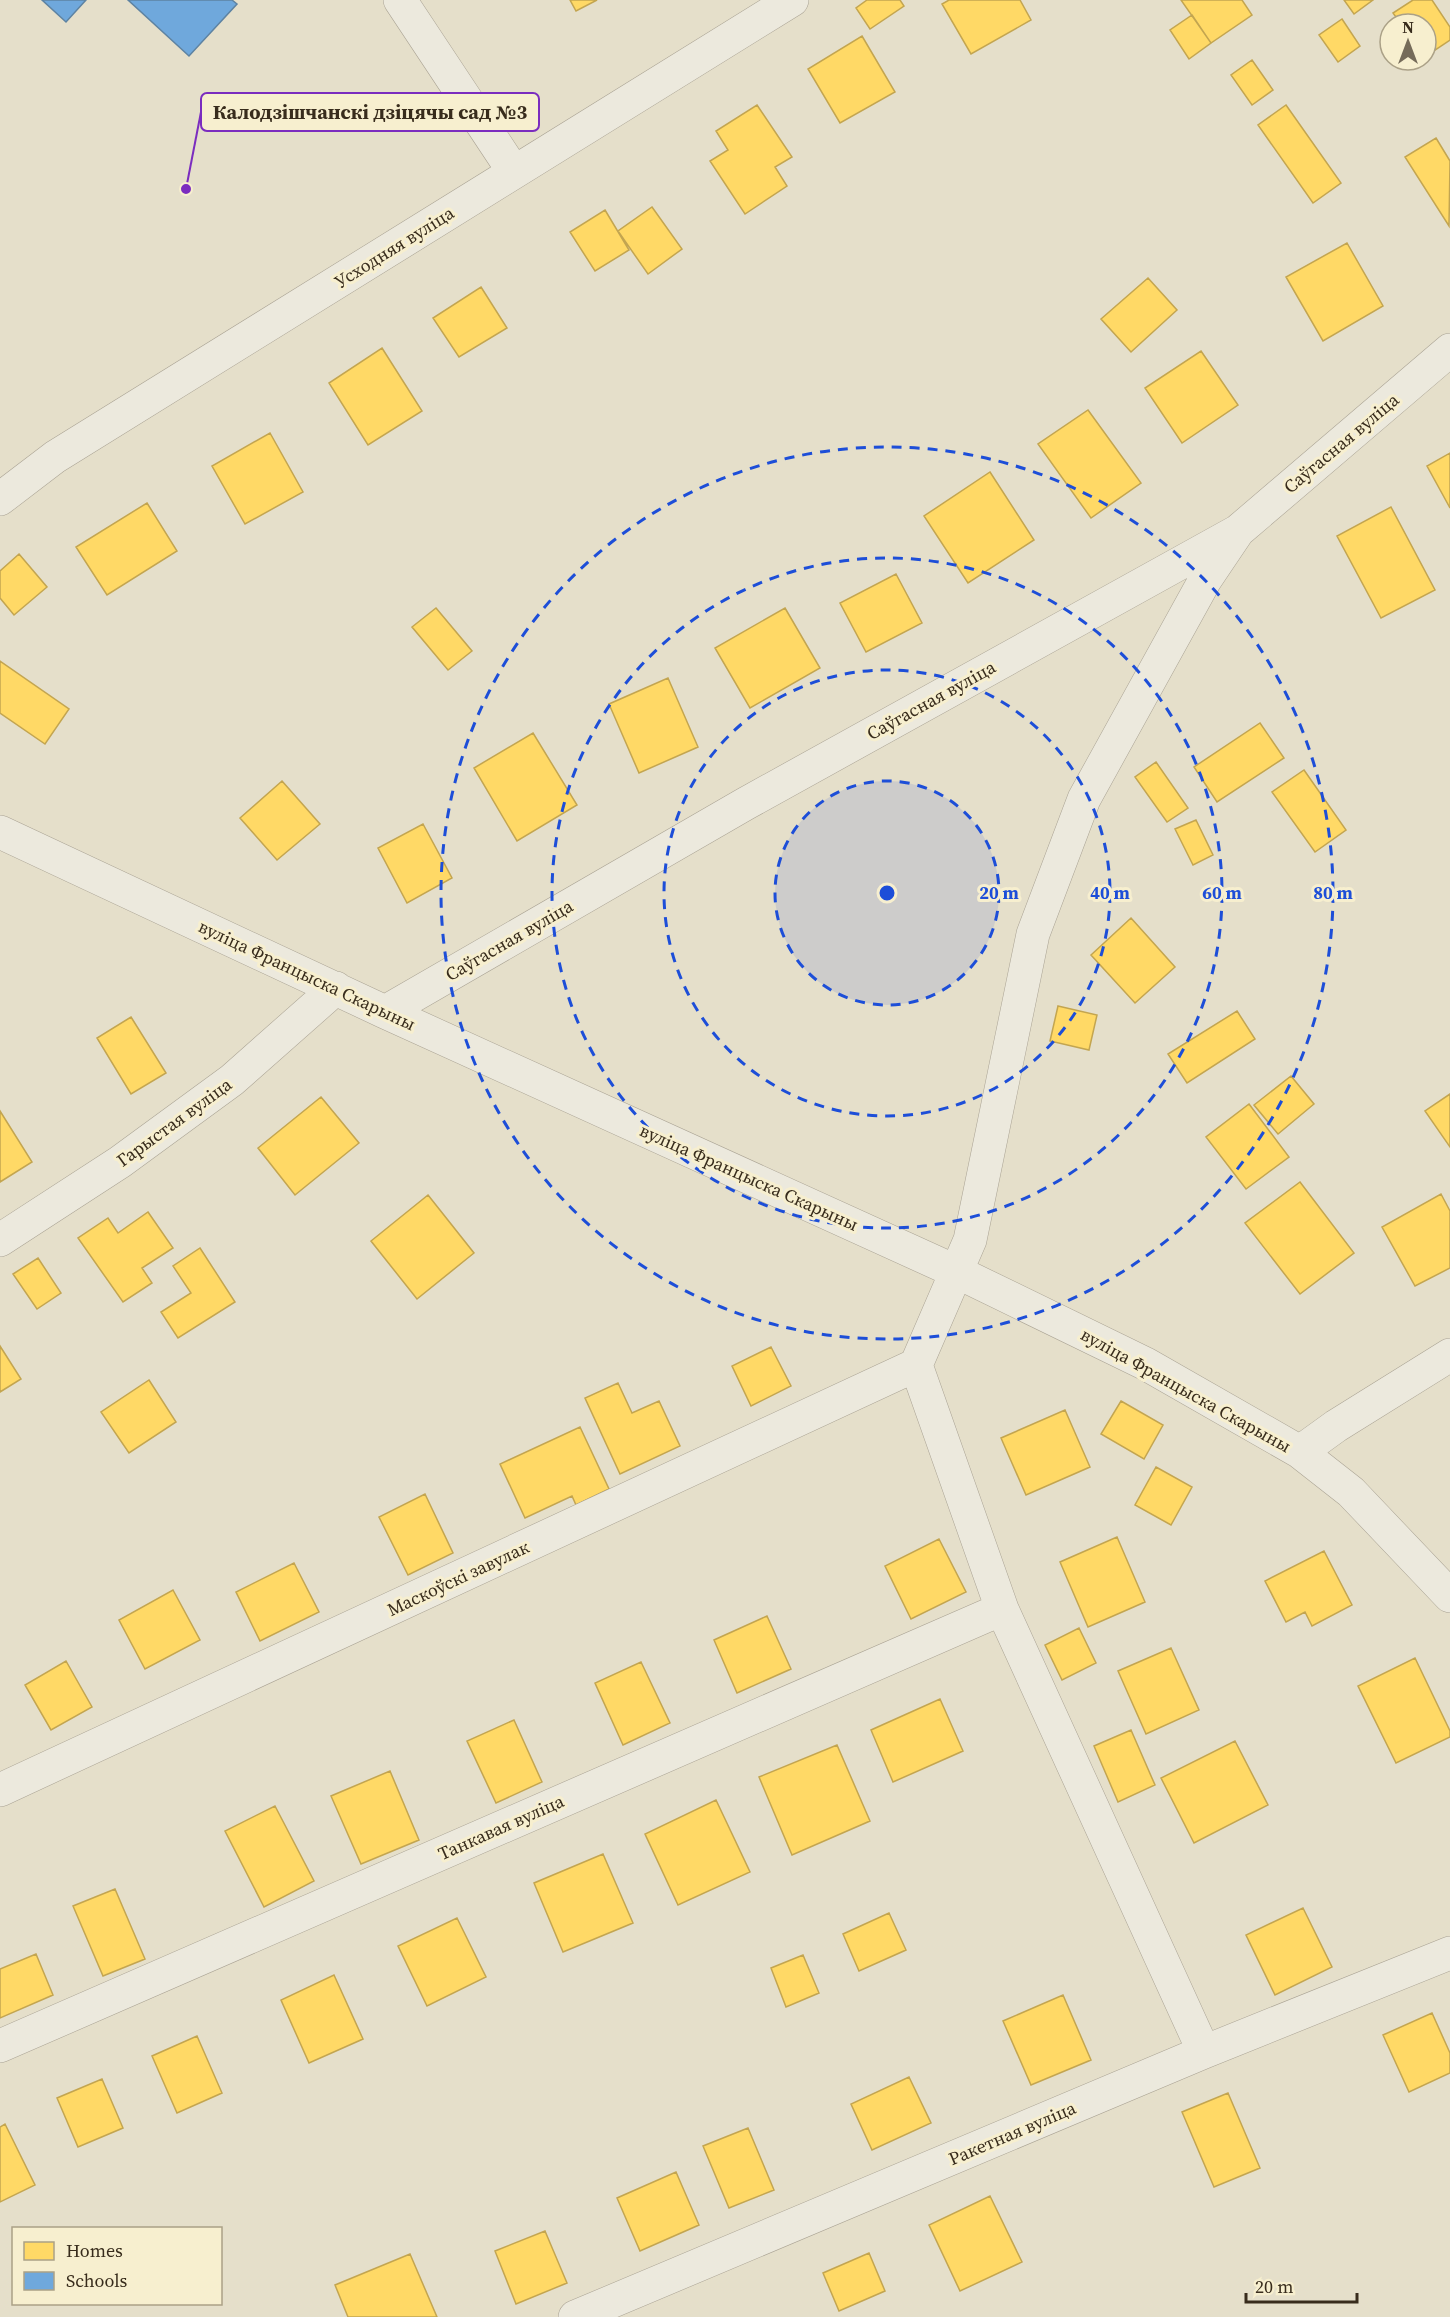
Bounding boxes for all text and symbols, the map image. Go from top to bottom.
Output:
north arrow [1378,12,1438,72]
text: N [1402,16,1414,38]
callout: Калодзішчанскі дзіцячы сад №3 [201,93,539,131]
text: Калодзішчанскі дзіцячы сад №3 [213,98,527,126]
street label: Усходняя вуліца [329,200,459,294]
street label: Саўгасная вуліца [1278,387,1405,499]
street label: Саўгасная вуліца [862,654,1001,746]
text: 20 m [979,880,1019,905]
text: 40 m [1090,880,1130,905]
text: 60 m [1202,880,1242,905]
text: 80 m [1313,880,1353,905]
centre of rings [877,883,897,903]
street label: Саўгасная вуліца [441,893,578,987]
street label: вуліца Францыска Скарыны [194,914,420,1036]
street label: Гарыстая вуліца [111,1071,237,1172]
street label: вуліца Францыска Скарыны [636,1117,862,1237]
street label: вуліца Францыска Скарыны [1076,1322,1296,1458]
street label: Маскоўскі завулак [383,1534,533,1622]
street label: Танкавая вуліца [434,1788,569,1866]
street label: Ракетная вуліца [945,2095,1080,2171]
legend [12,2227,222,2305]
text: Homes [66,2238,123,2263]
scale bar [1246,2266,1357,2304]
text: Schools [66,2268,128,2293]
text: 20 m [1255,2274,1293,2299]

